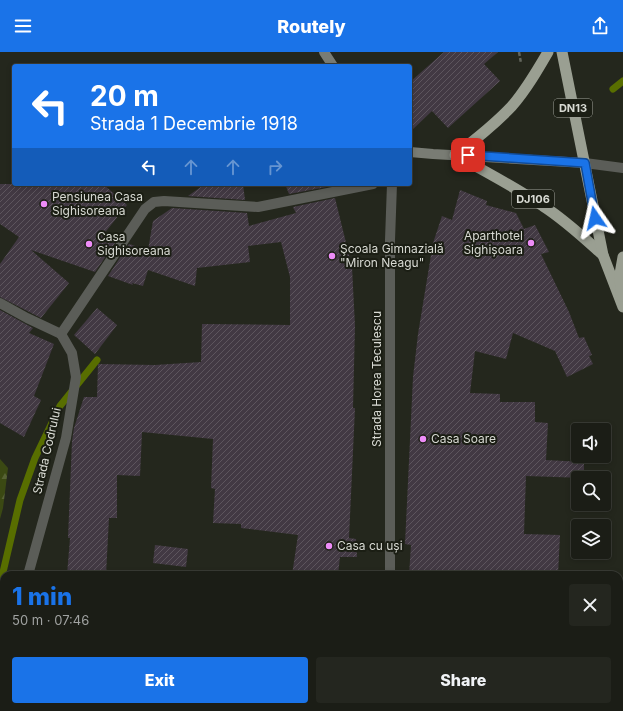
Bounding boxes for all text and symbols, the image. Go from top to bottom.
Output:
icon: menu [12,15,34,37]
icon: share [589,15,611,37]
text: Routely [277,16,346,37]
text: 20 m [90,79,159,113]
icon: left [24,80,76,132]
road number: DN13 [554,99,592,117]
text: Strada 1 Decembrie 1918 [90,113,298,134]
pin [451,138,485,172]
icon: arrive [457,144,479,166]
icon: left [138,156,160,178]
icon: ahead [180,156,202,178]
icon: ahead [222,156,244,178]
icon: right [264,156,286,178]
place label: Pensiunea Casa Sighisoreana [52,189,143,218]
road number: DJ106 [512,190,554,208]
position arrow [574,197,616,239]
marker: Pensiunea Casa Sighisoreana [39,199,49,209]
place label: Aparthotel Sighișoara [463,228,523,257]
place label: Casa Sighisoreana [97,229,171,258]
marker: Aparthotel Sighișoara [526,238,536,248]
marker: Casa Sighisoreana [84,239,94,249]
place label: Şcoala Gimnazială "Miron Neagu" [340,241,444,270]
marker: Şcoala Gimnazială "Miron Neagu" [327,251,337,261]
street label: Strada Horea Teculescu [369,311,384,447]
street label: Strada Codrului [29,406,64,496]
map controls [571,423,611,559]
button: sound [571,423,611,463]
place label: Casa Soare [431,431,496,446]
marker: Casa Soare [418,434,428,444]
button: search [571,471,611,511]
button: layers [571,519,611,559]
place label: Casa cu uși [337,538,403,553]
marker: Casa cu uși [324,541,334,551]
text: 1 min [12,582,72,611]
button: close [569,584,611,626]
text: 50 m · 07:46 [12,612,89,628]
button: Exit [12,657,308,703]
button: Share [316,657,611,703]

